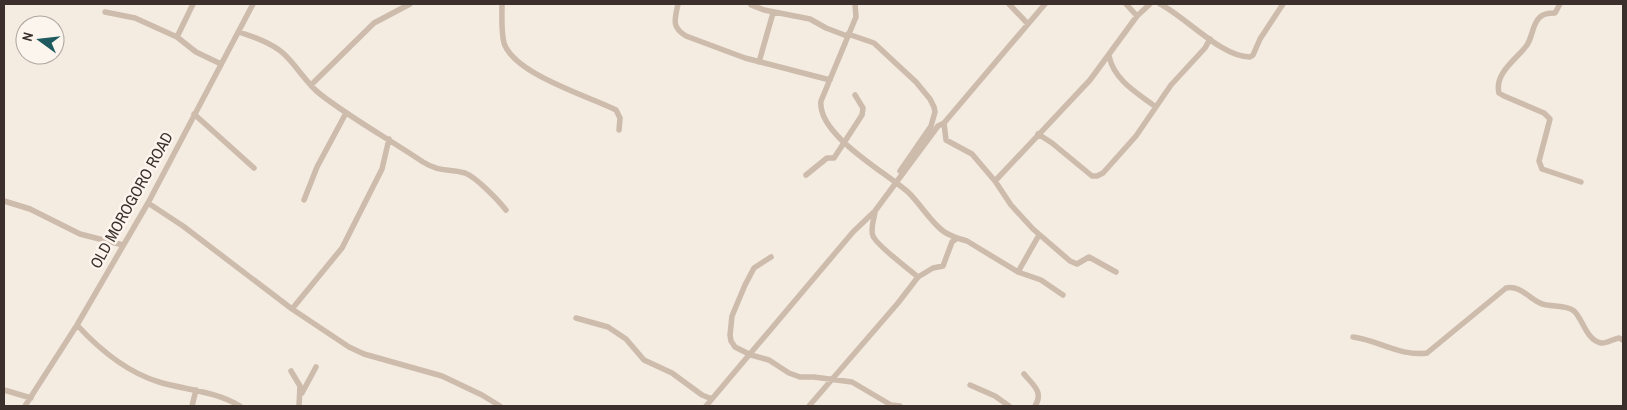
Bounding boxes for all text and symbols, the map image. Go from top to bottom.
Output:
north arrow [15,15,65,65]
text: N [18,30,37,43]
street label: OLD MOROGORO ROAD [84,128,178,272]

